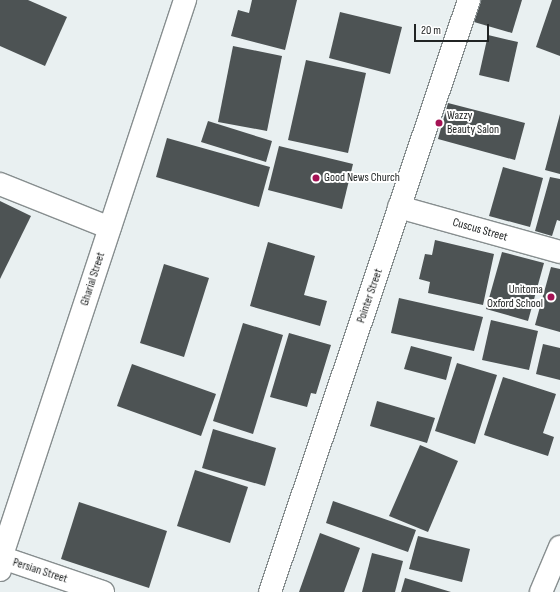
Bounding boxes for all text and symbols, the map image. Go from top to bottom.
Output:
scale bar [416,16,491,42]
text: 20 m [421,23,441,38]
place label: Wazzy Beauty Salon [447,109,499,137]
marker: Wazzy Beauty Salon [434,118,444,128]
place label: Good News Church [324,171,400,185]
marker: Good News Church [311,173,321,183]
street label: Cuscus Street [451,215,509,245]
street label: Gharial Street [78,250,108,308]
street label: Pointer Street [354,267,386,325]
place label: Unitoma Oxford School [487,283,543,311]
marker: Unitoma Oxford School [546,292,556,302]
street label: Persian Street [11,555,69,587]

